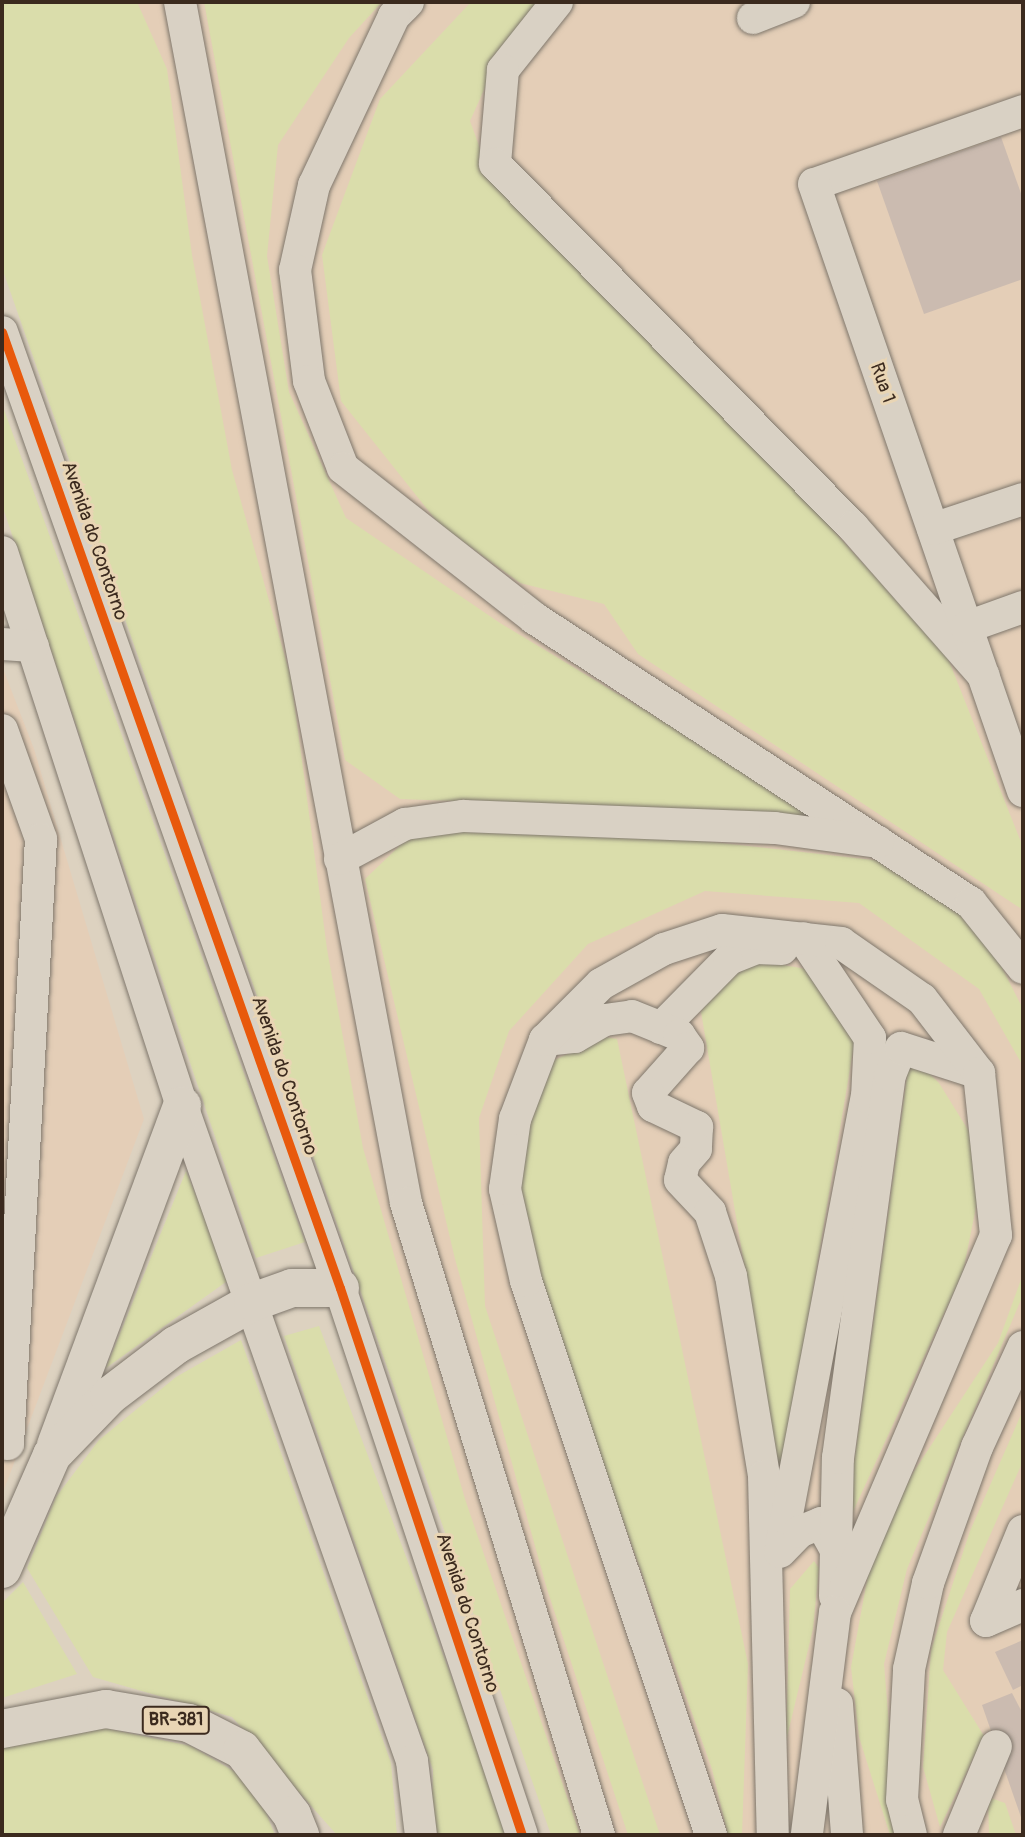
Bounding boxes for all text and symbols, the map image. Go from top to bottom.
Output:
street label: Rua 1 [865,360,899,406]
street label: Avenida do Contorno [56,458,132,624]
street label: Avenida do Contorno [246,993,322,1159]
street label: Avenida do Contorno [430,1530,504,1696]
road number: BR-381 [141,1706,211,1735]

